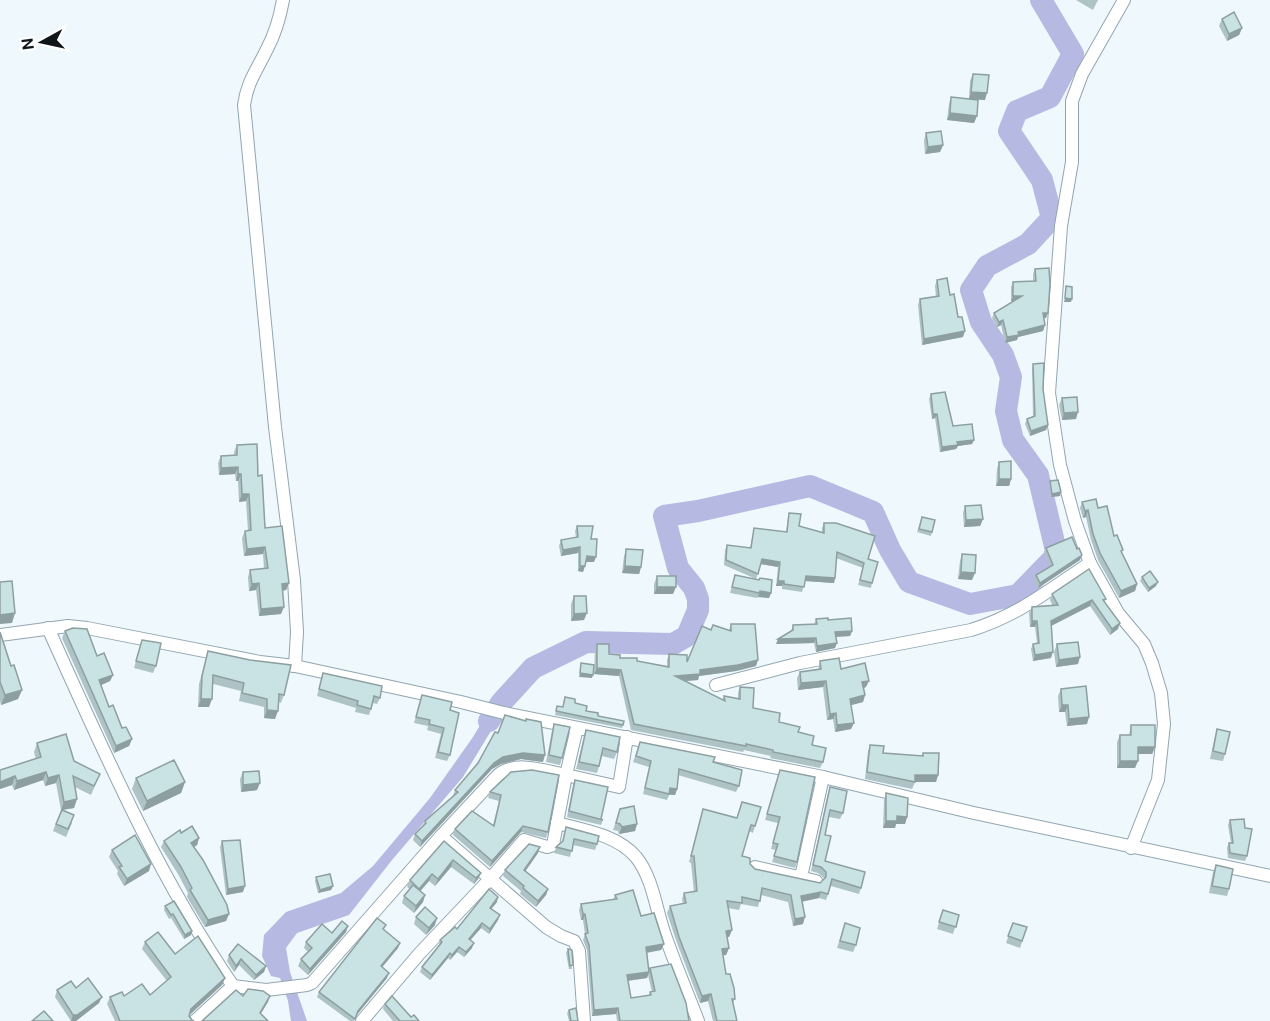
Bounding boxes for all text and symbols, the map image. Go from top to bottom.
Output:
north arrow [12,12,72,72]
text: N [16,37,39,51]

